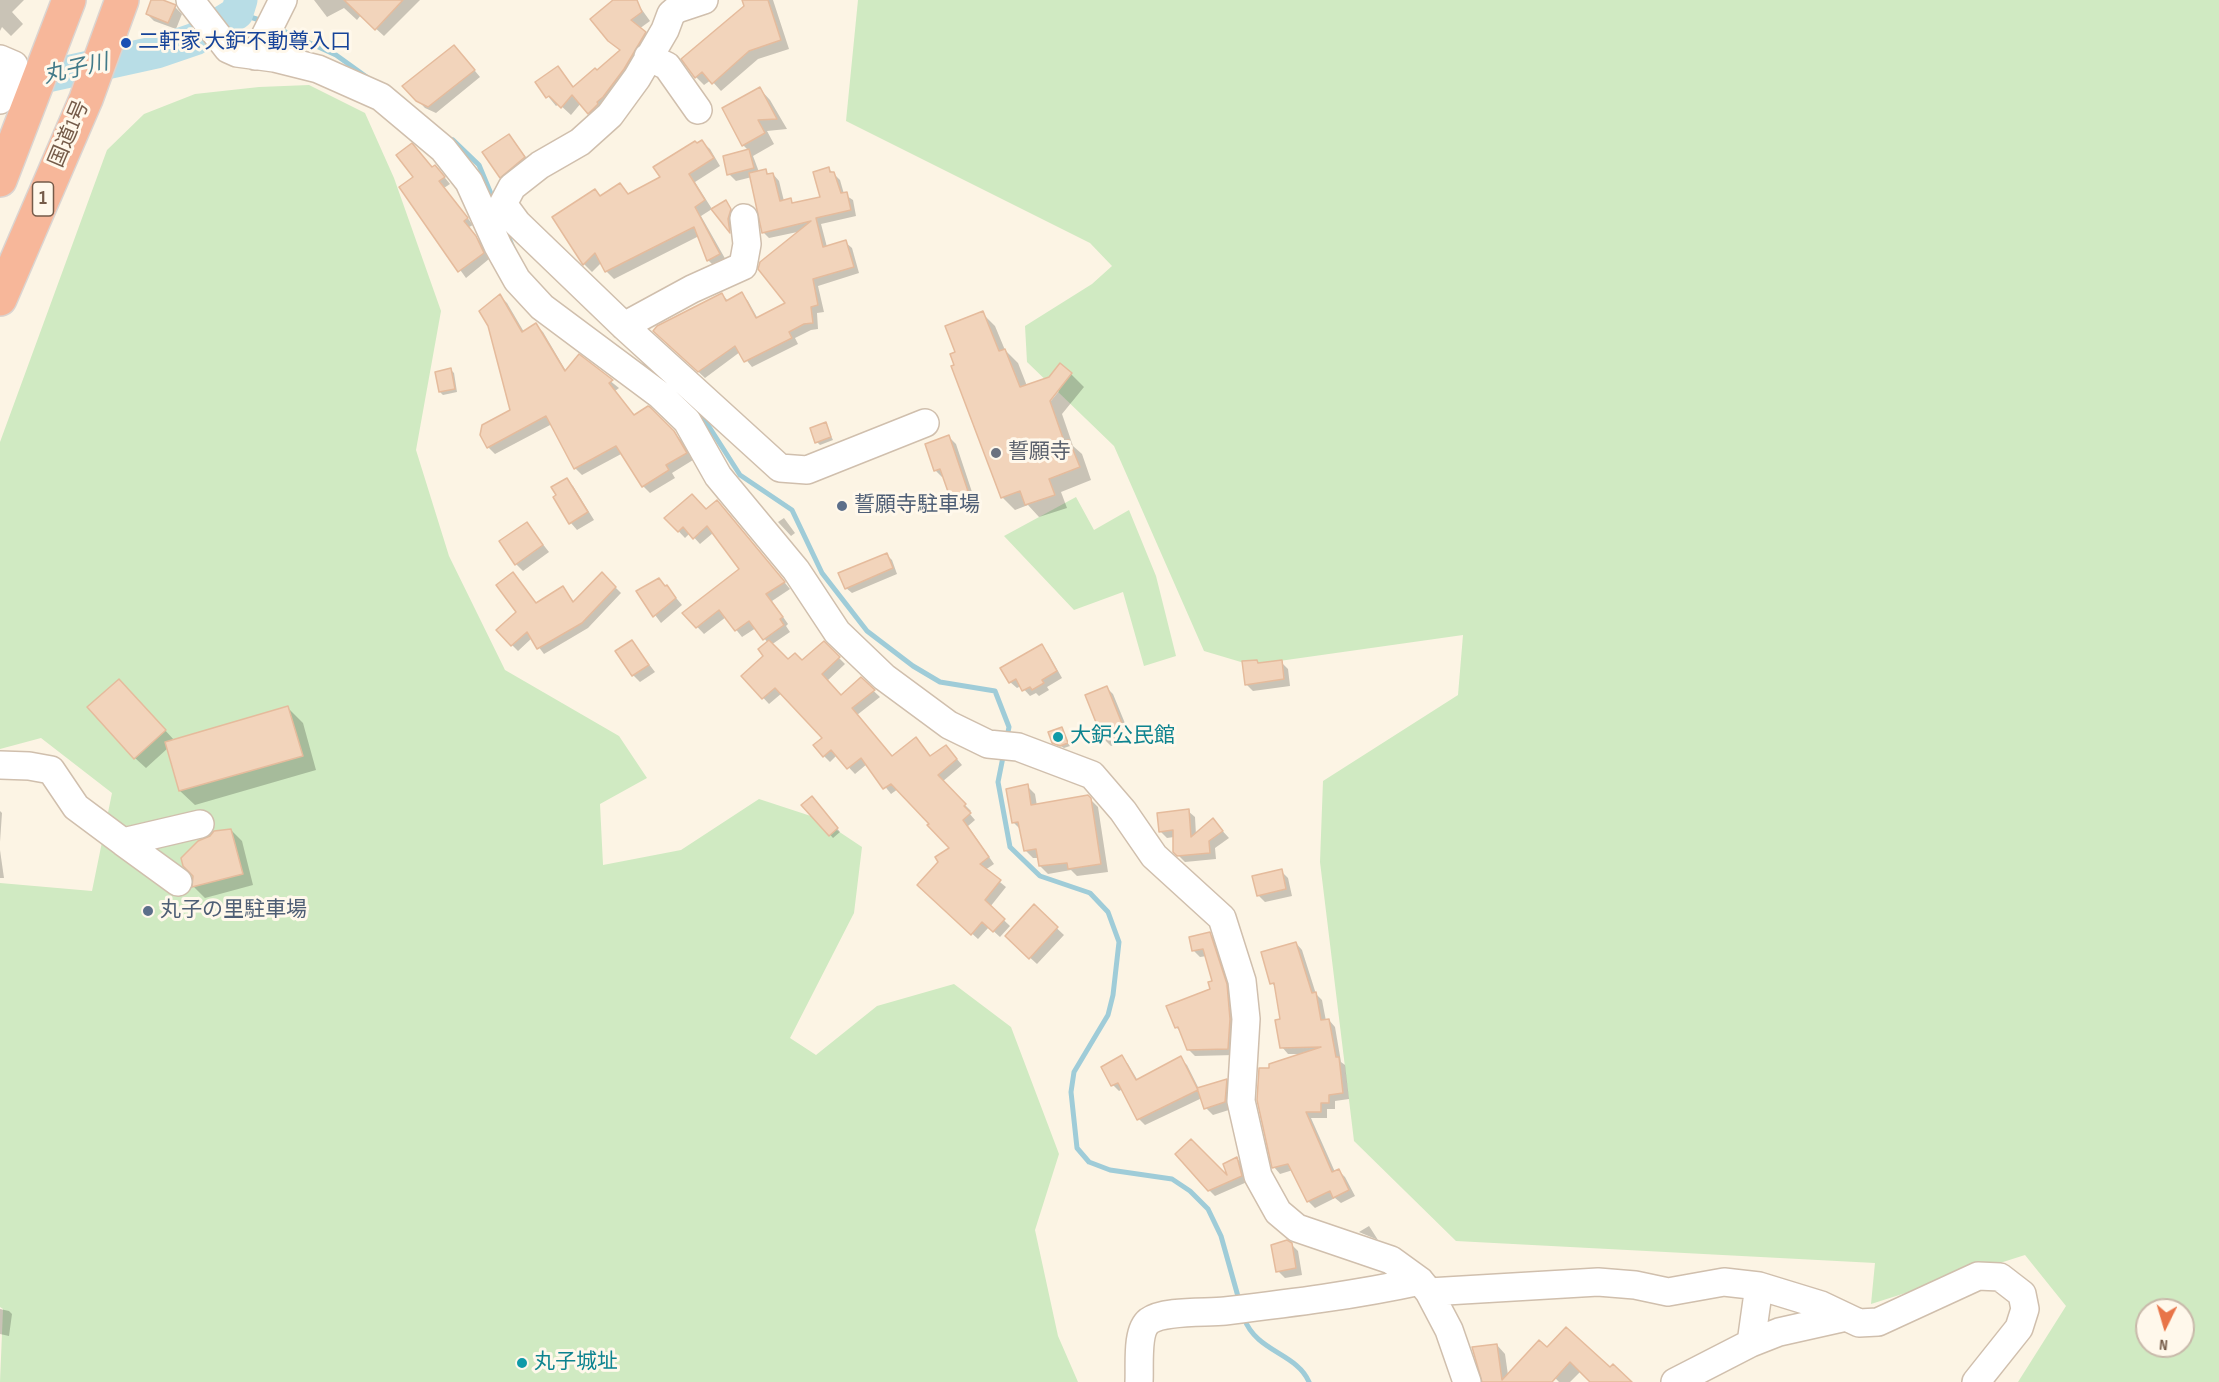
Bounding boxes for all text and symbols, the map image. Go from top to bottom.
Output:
place label: 二軒家 大鈩不動尊入口 [138,30,351,56]
marker: 二軒家 大鈩不動尊入口 [119,36,133,50]
water label: 丸子川 [41,50,111,90]
street label: 国道1号 [45,97,95,171]
road number: 1 [32,182,54,216]
place label: 誓願寺 [1008,440,1071,466]
marker: 誓願寺 [989,446,1003,460]
place label: 誓願寺駐車場 [854,493,980,519]
marker: 誓願寺駐車場 [835,499,849,513]
place label: 大鈩公民館 [1070,724,1175,750]
marker: 大鈩公民館 [1051,730,1065,744]
place label: 丸子の里駐車場 [160,898,307,924]
marker: 丸子の里駐車場 [141,904,155,918]
north arrow [2135,1298,2195,1358]
text: N [2158,1335,2169,1354]
place label: 丸子城址 [534,1350,618,1376]
marker: 丸子城址 [515,1356,529,1370]

